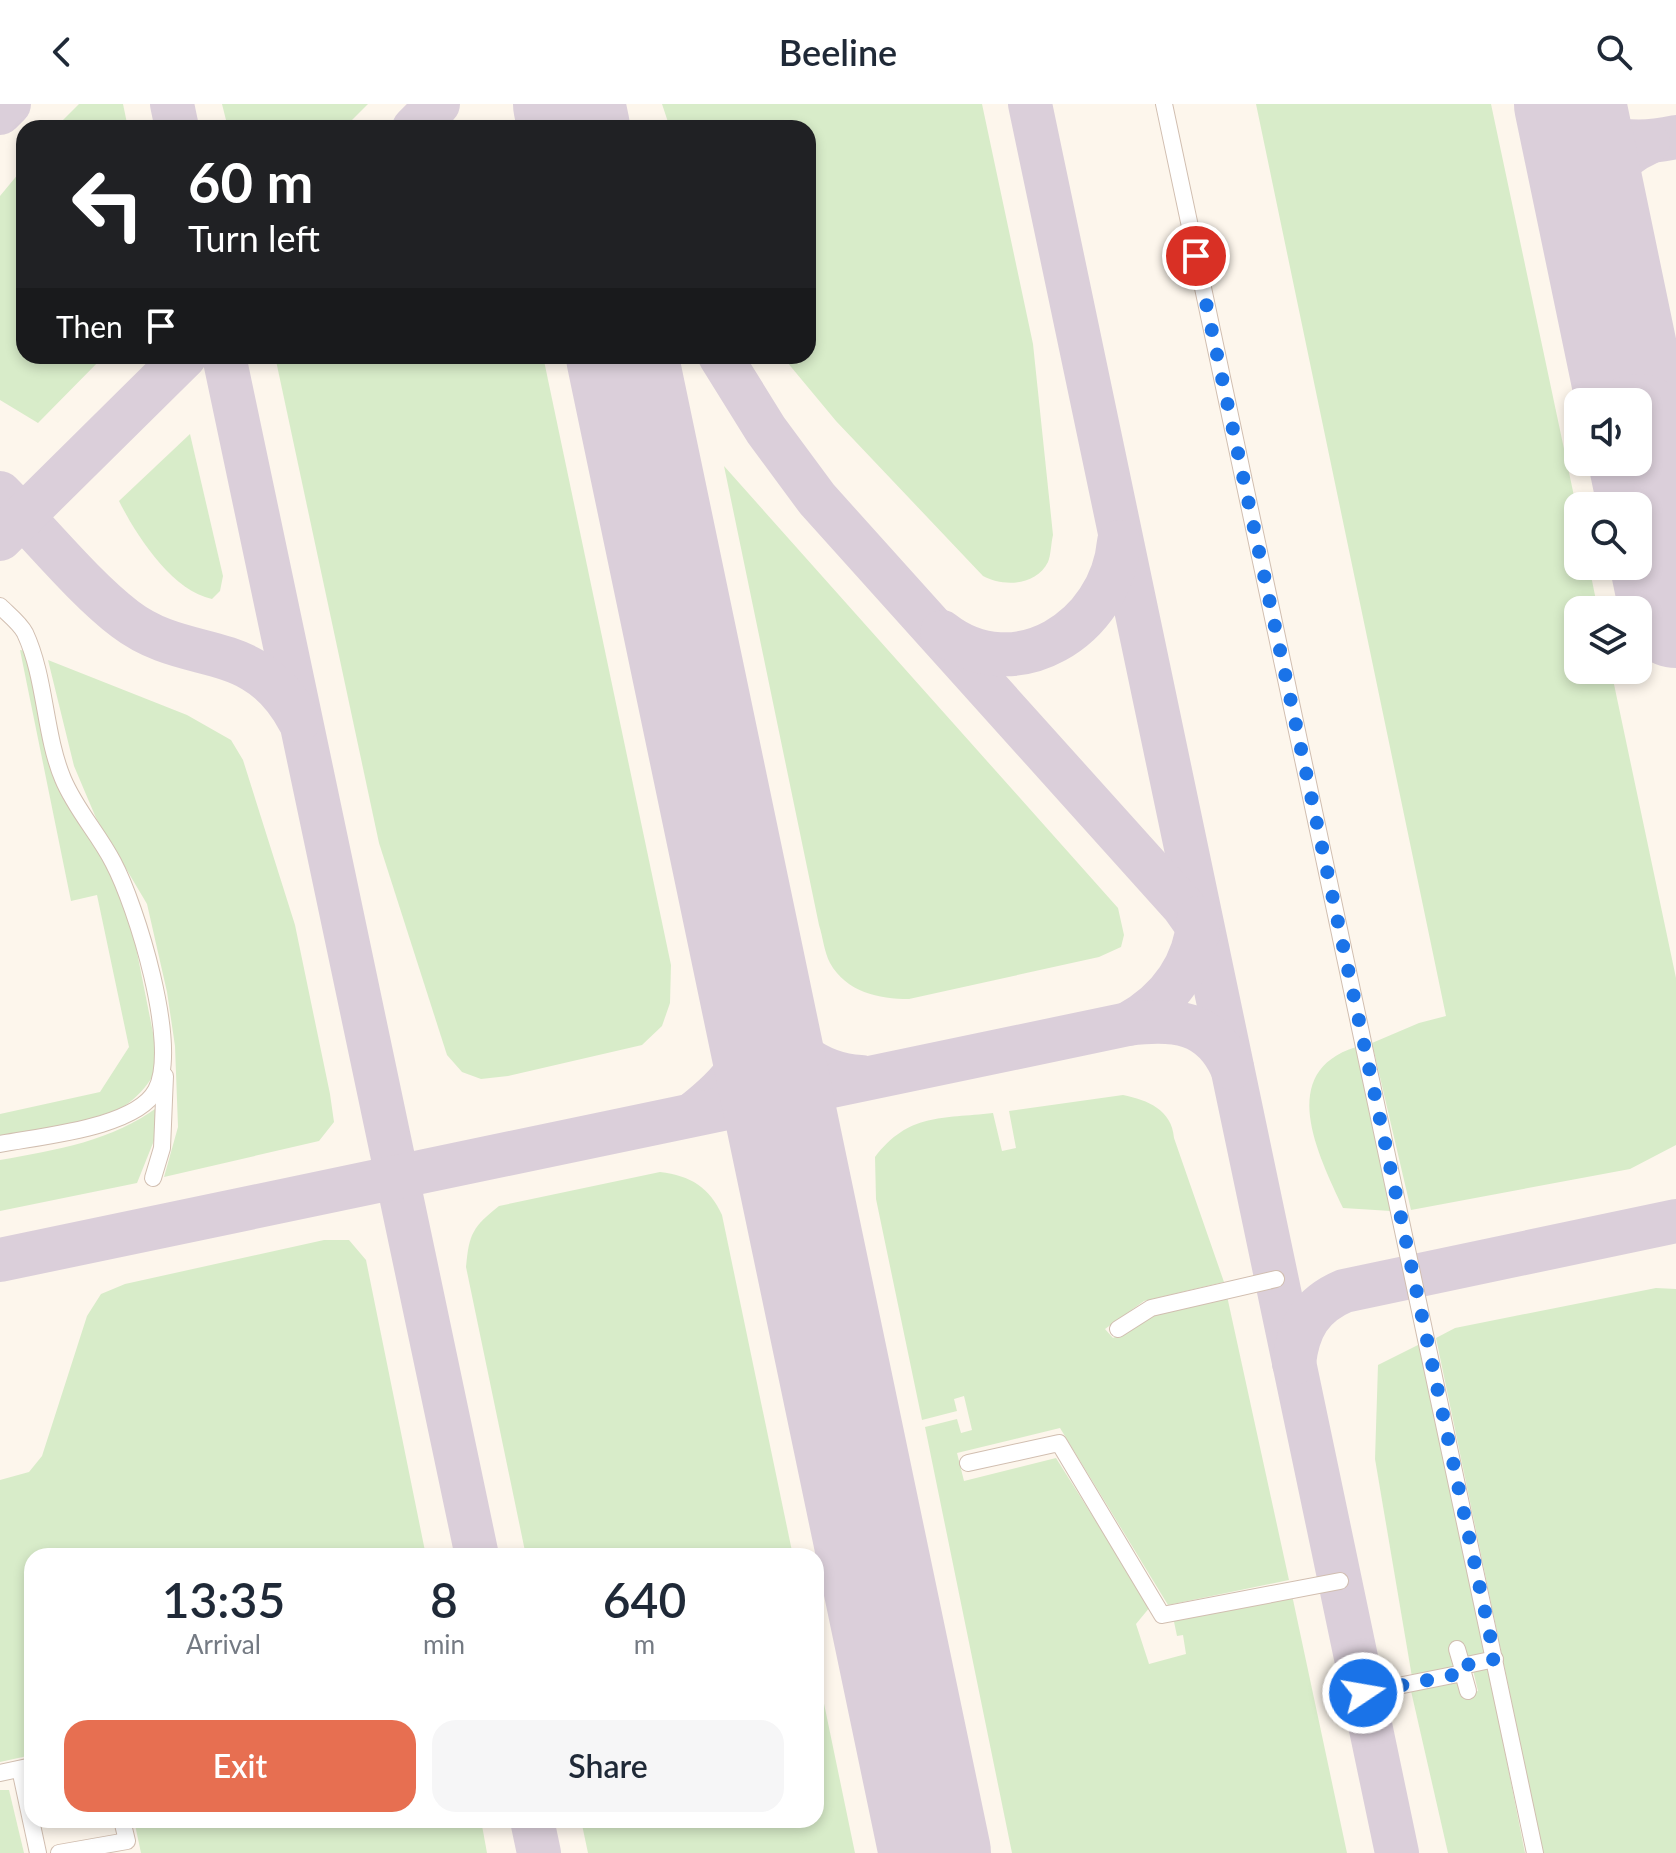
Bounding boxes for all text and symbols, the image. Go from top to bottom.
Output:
icon: back [40,30,84,74]
text: Beeline [779,30,897,74]
icon: search [1592,30,1636,74]
text: 60 m [188,148,313,215]
icon: left [56,152,160,256]
text: Turn left [188,216,320,260]
pin [1162,222,1230,290]
icon: arrive [1174,234,1218,278]
icon: arrive [139,304,183,348]
text: Then [56,308,123,344]
map controls [1564,388,1652,684]
button: sound [1564,388,1652,476]
button: search [1564,492,1652,580]
button: layers [1564,596,1652,684]
text: 13:35 [162,1571,285,1628]
text: 8 [430,1571,458,1628]
text: 640 [603,1571,686,1628]
text: Arrival [186,1628,261,1660]
text: min [423,1628,465,1660]
text: m [634,1628,655,1660]
position arrow [1321,1651,1405,1735]
button: Exit [64,1720,416,1812]
button: Share [432,1720,784,1812]

